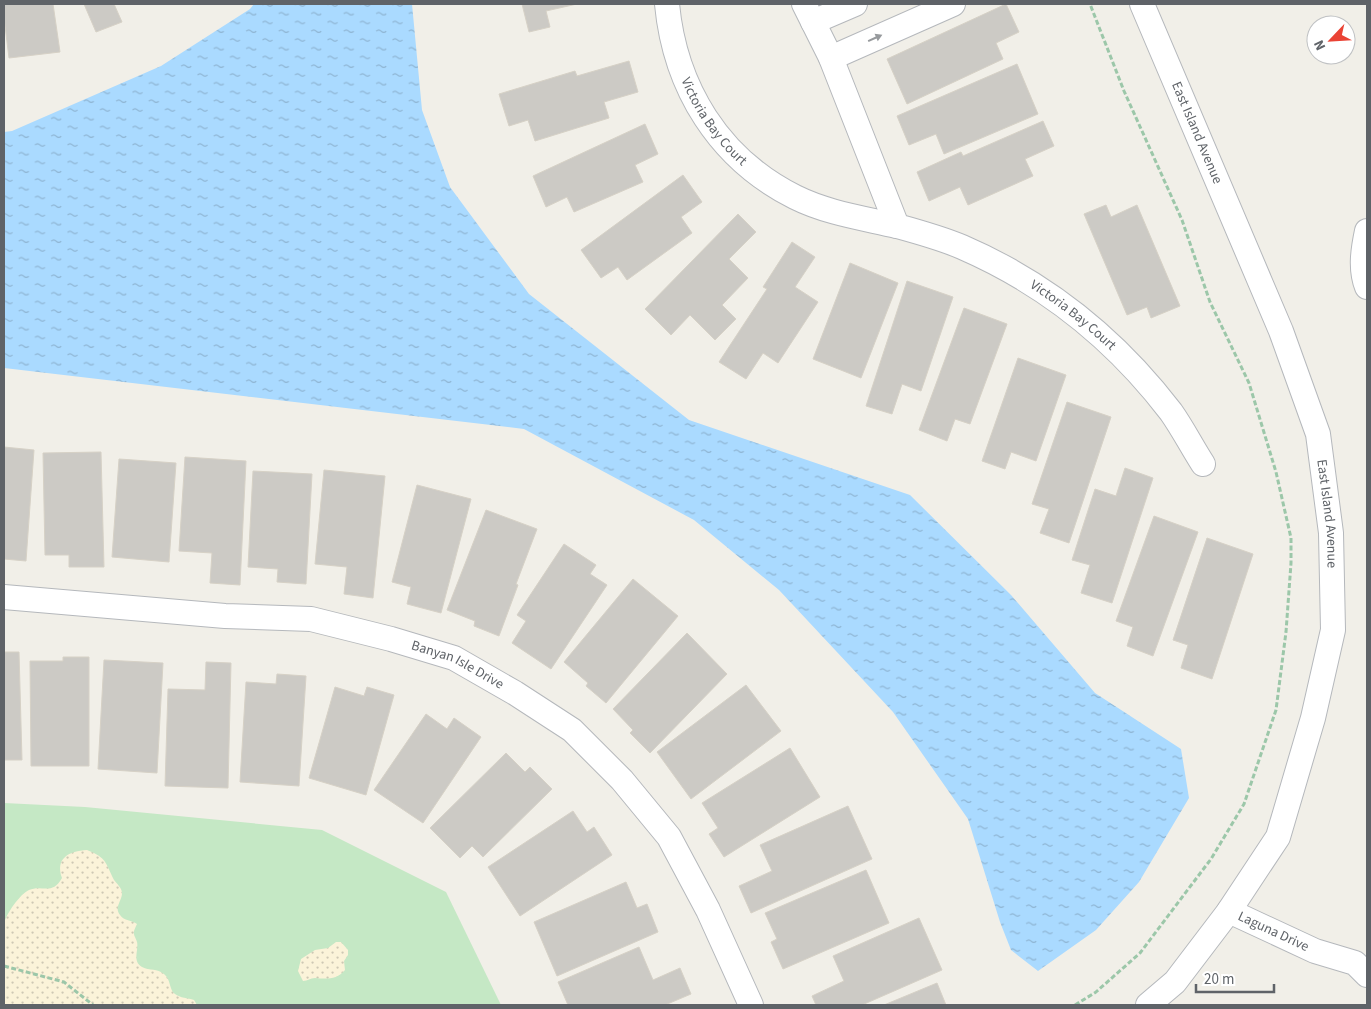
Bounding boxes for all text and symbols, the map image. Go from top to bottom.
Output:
north arrow [1306,15,1356,65]
one-way arrow [868,34,882,42]
text: N [1309,37,1331,54]
street label: Victoria Bay Court [676,74,752,171]
street label: East Island Avenue [1166,79,1227,187]
street label: Victoria Bay Court [1026,275,1121,355]
street label: East Island Avenue [1311,458,1342,568]
street label: Banyan Isle Drive [409,636,508,695]
street label: Laguna Drive [1235,906,1312,957]
scale bar [1196,962,1274,994]
text: 20 m [1204,969,1234,990]

